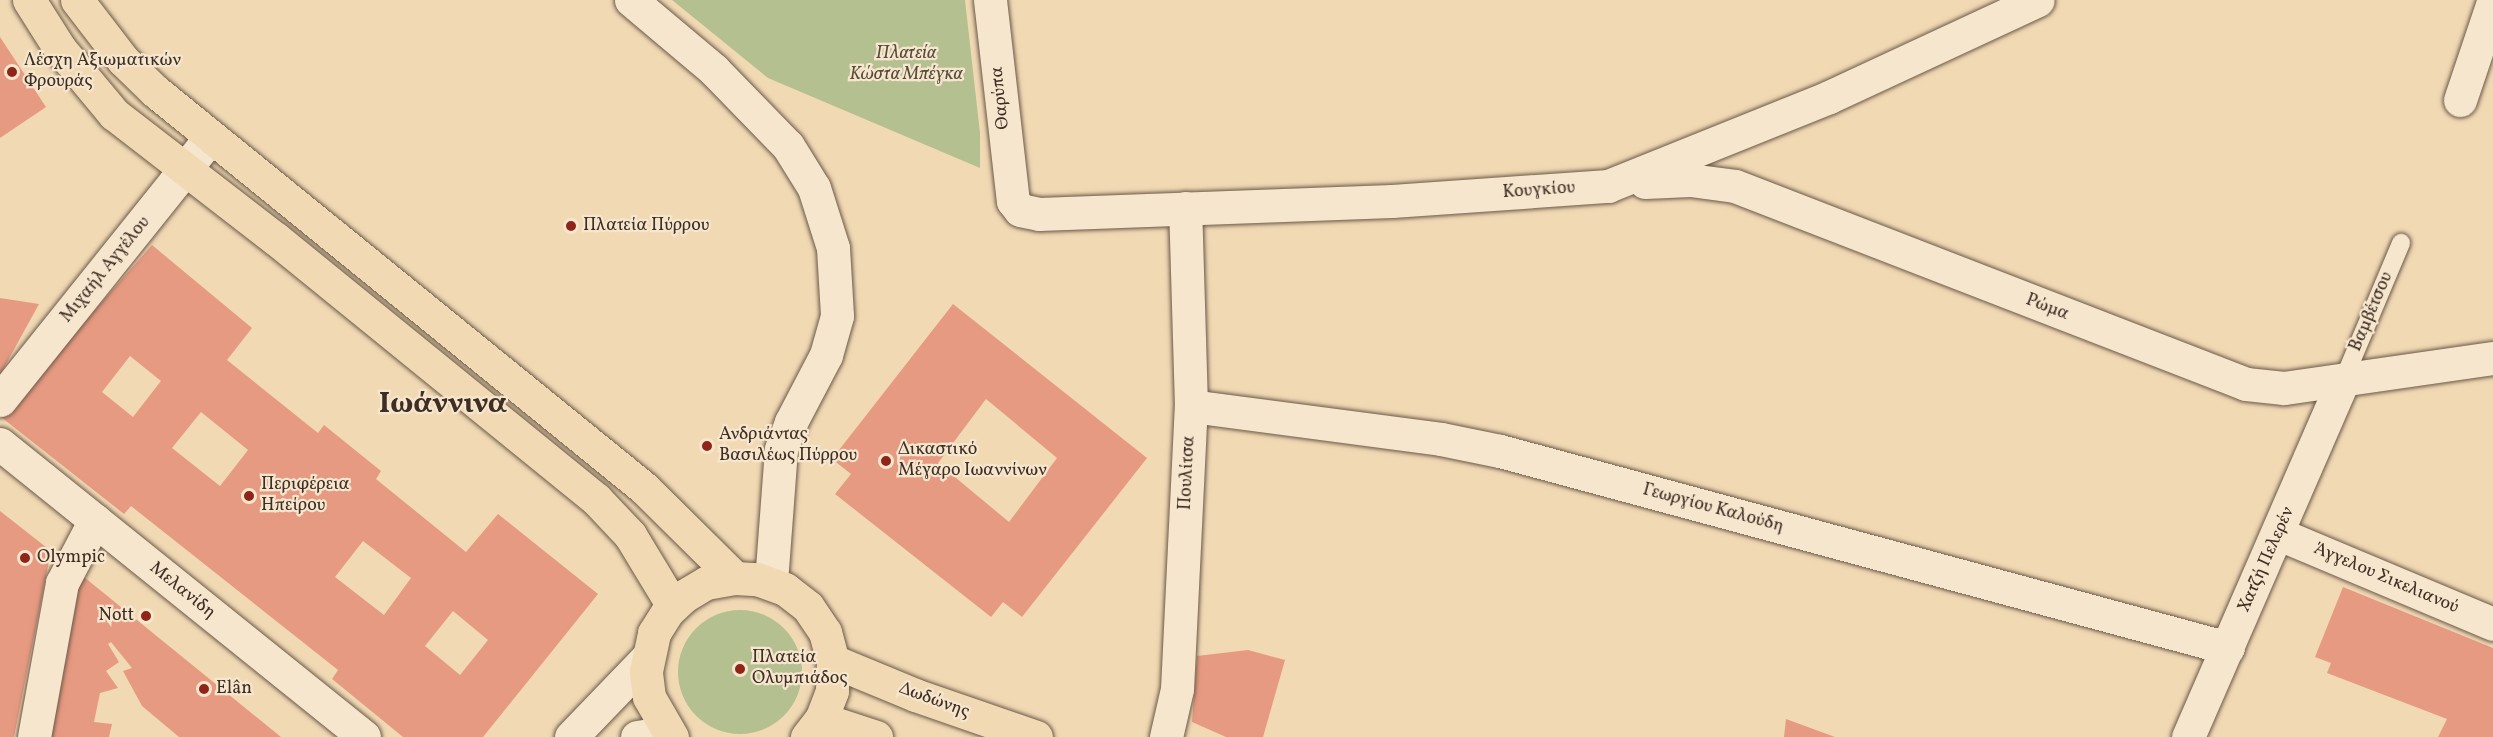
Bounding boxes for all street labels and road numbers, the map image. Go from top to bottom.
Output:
street label: Θαρύπα [987,66,1015,130]
street label: Κουγκίου [1502,178,1576,204]
street label: Μιχαήλ Αγγέλου [57,213,155,327]
street label: Βαμβέτσου [2346,269,2398,355]
street label: Ρώμα [2022,290,2072,326]
street label: Πουλίτσα [1175,435,1201,511]
street label: Γεωργίου Καλούδη [1640,480,1786,538]
street label: Χατζή Πελερέν [2234,504,2300,616]
street label: Άγγελου Σικελιανού [2310,539,2462,619]
street label: Μελανίδη [145,558,219,624]
street label: Δωδώνης [896,678,972,724]

